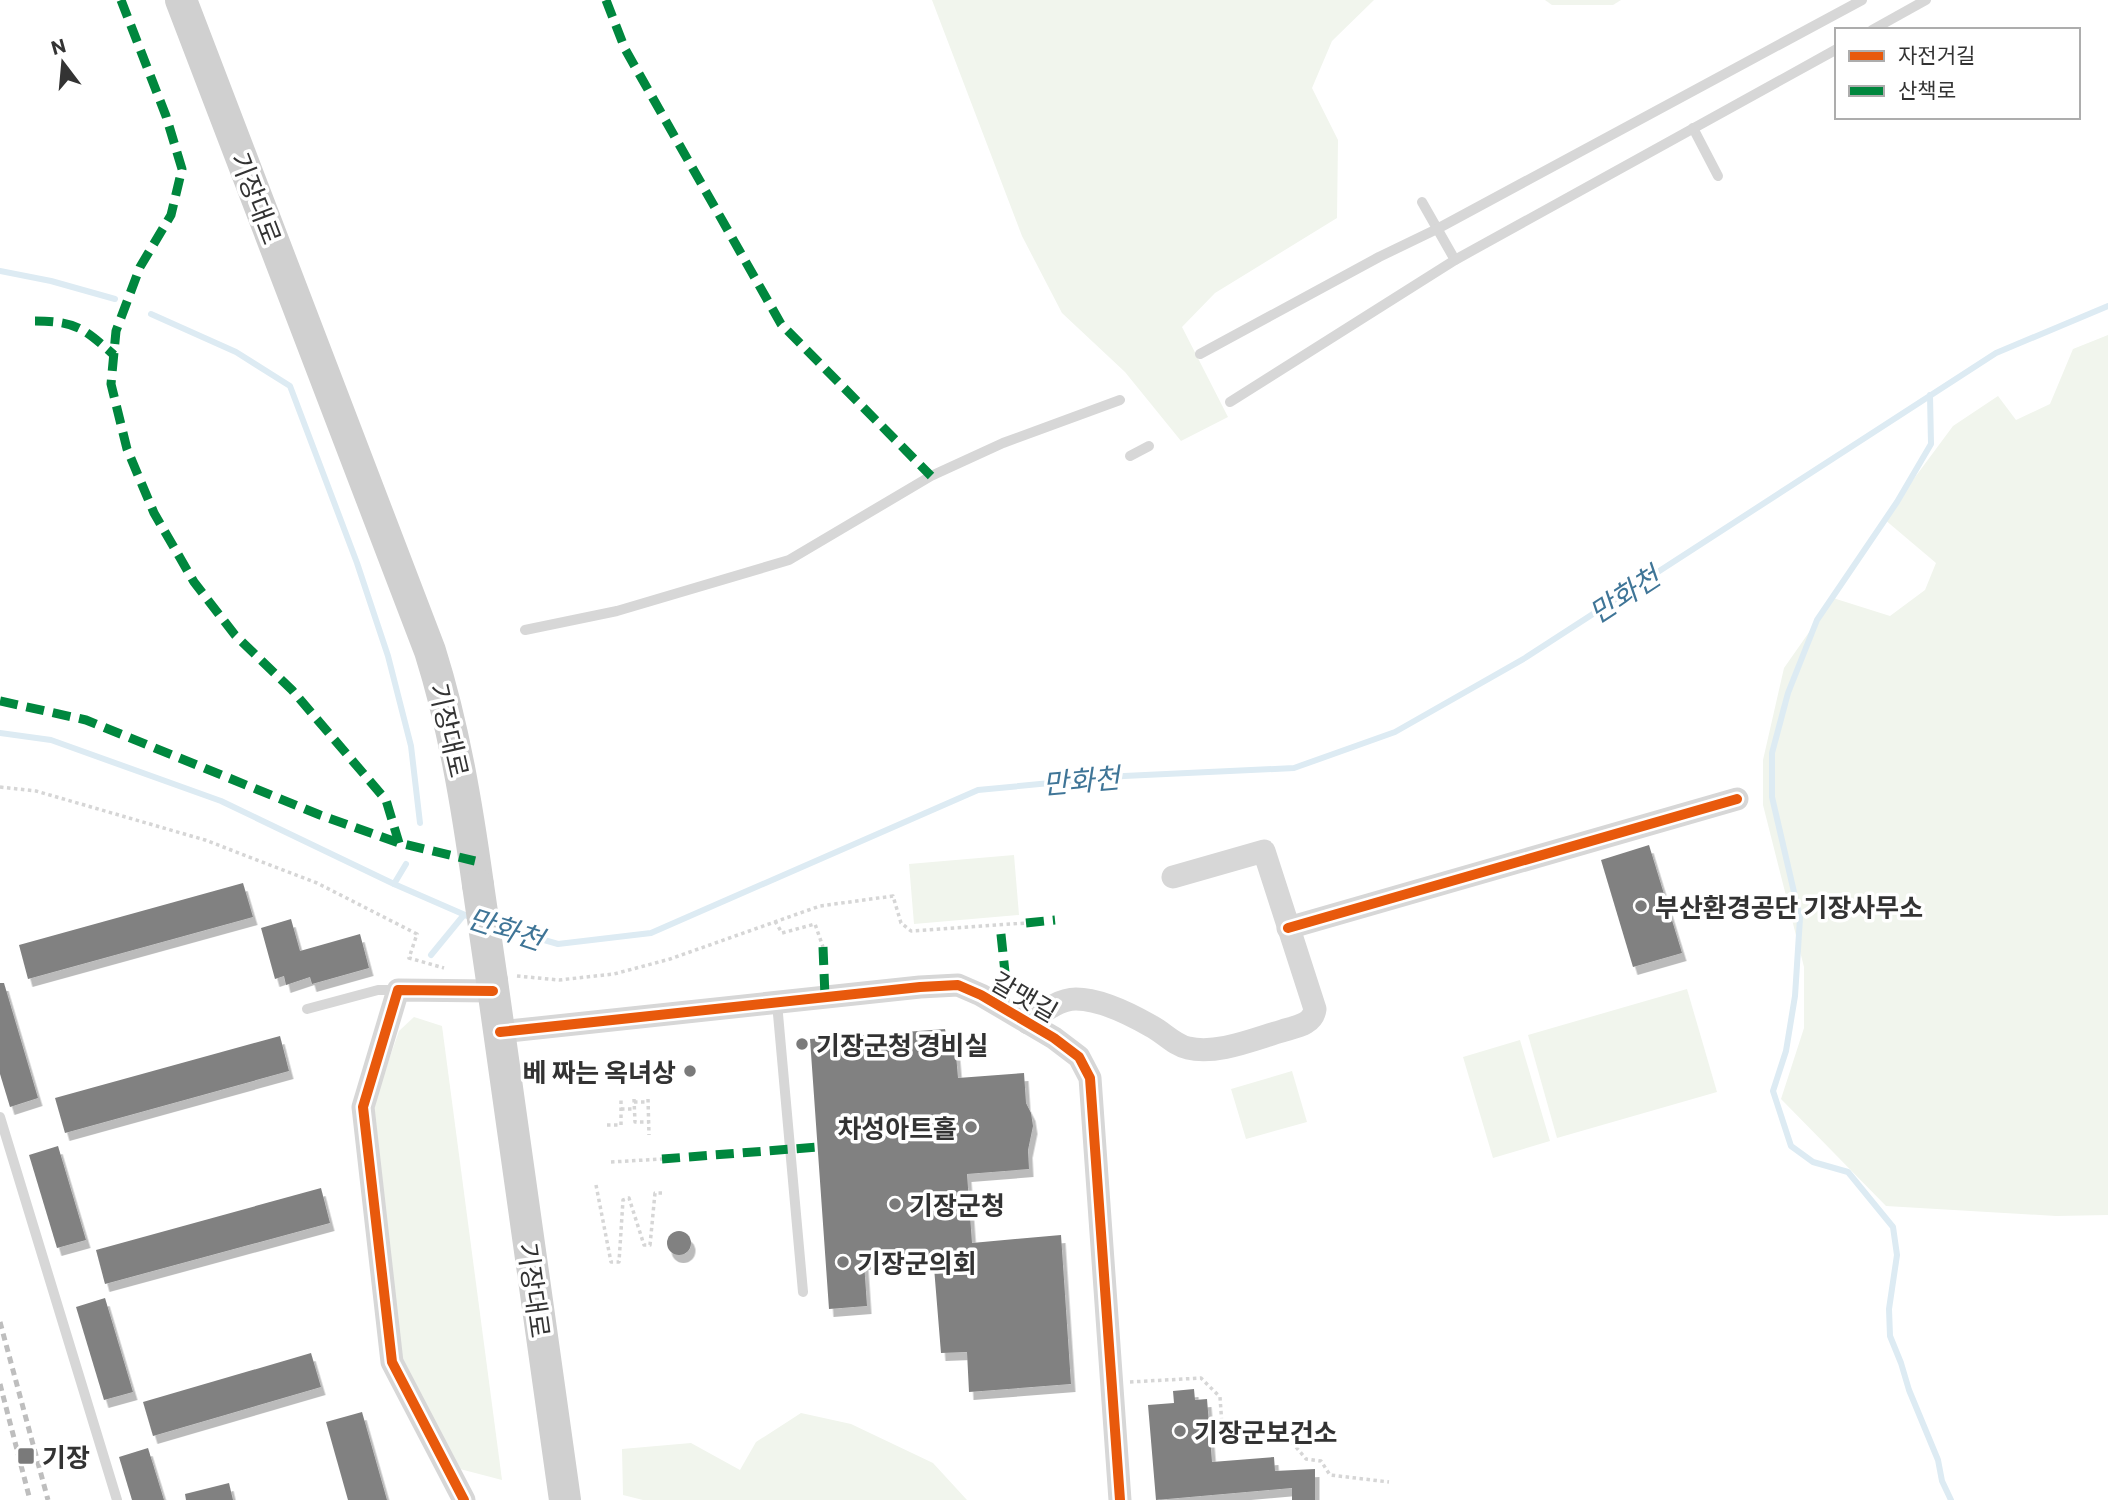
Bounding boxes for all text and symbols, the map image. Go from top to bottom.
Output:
north arrow [28,28,98,98]
legend [1835,28,2080,119]
text: N [48,33,68,59]
text: 자전거길 [1898,42,1975,67]
text: 산책로 [1898,77,1956,102]
street label: 기장대로 [225,148,289,248]
water label: 만화천 [1582,557,1668,629]
street label: 기장대로 [424,680,476,780]
water label: 만화천 [1041,759,1124,800]
place label: 부산환경공단 기장사무소 [1655,891,1923,922]
marker: 부산환경공단 기장사무소 [1633,898,1649,914]
water label: 만화천 [464,900,551,957]
street label: 갈맷길 [986,965,1064,1027]
place label: 기장군청 경비실 [816,1029,988,1060]
marker: 기장군청 경비실 [794,1036,810,1052]
place label: 베 짜는 옥녀상 [523,1056,676,1087]
marker: 베 짜는 옥녀상 [682,1063,698,1079]
place label: 차성아트홀 [837,1112,957,1143]
marker: 차성아트홀 [963,1119,979,1135]
place label: 기장군청 [909,1189,1005,1220]
marker: 기장군청 [887,1196,903,1212]
street label: 기장대로 [513,1240,557,1340]
place label: 기장군의회 [857,1247,977,1278]
marker: 기장군의회 [835,1254,851,1270]
place label: 기장군보건소 [1194,1416,1338,1447]
marker: 기장군보건소 [1172,1423,1188,1439]
place label: 기장 [42,1441,90,1472]
marker: 기장 [16,1446,36,1466]

